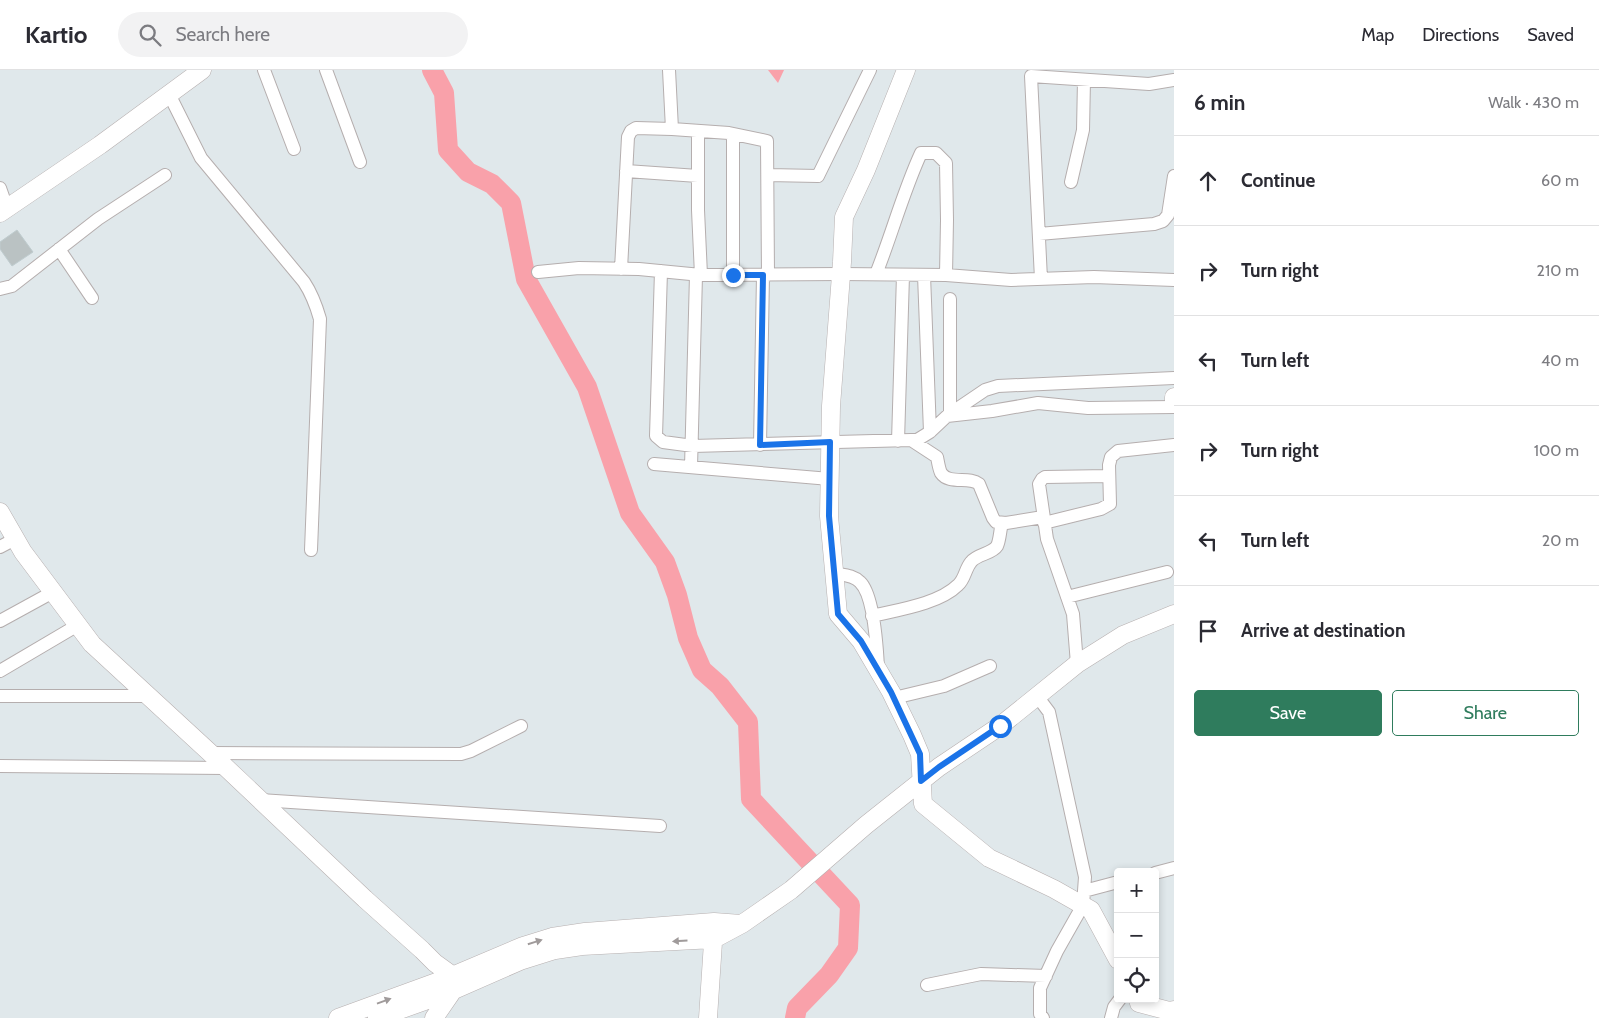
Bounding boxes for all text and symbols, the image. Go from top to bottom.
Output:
search box [118,12,468,57]
text: Kartio [25,20,88,49]
icon: search [136,21,164,49]
text: Search here [176,23,270,46]
text: Map [1361,24,1394,46]
text: Directions [1422,24,1499,46]
text: Saved [1527,24,1574,46]
text: 6 min [1194,90,1245,115]
text: Walk · 430 m [1488,93,1579,112]
icon: ahead [1194,167,1222,195]
text: Continue [1241,169,1315,192]
text: 60 m [1541,171,1579,190]
icon: right [1194,257,1222,285]
text: Turn right [1241,259,1319,282]
text: 210 m [1537,261,1579,280]
route end [722,264,745,287]
icon: left [1194,347,1222,375]
text: Turn left [1241,349,1309,372]
text: 40 m [1541,351,1579,370]
icon: right [1194,437,1222,465]
text: Turn right [1241,439,1319,462]
text: 100 m [1534,441,1579,460]
icon: left [1194,527,1222,555]
text: Turn left [1241,529,1309,552]
text: 20 m [1542,531,1579,550]
icon: arrive [1194,617,1222,645]
text: Arrive at destination [1241,619,1405,642]
button: Save [1194,690,1382,736]
button: Share [1392,690,1579,736]
route start [989,715,1012,738]
map controls [1114,868,1159,1003]
button: + [1114,868,1159,913]
button: − [1114,913,1159,958]
one-way arrow [671,937,687,945]
one-way arrow [528,938,543,946]
button: locate [1114,958,1159,1003]
one-way arrow [376,997,391,1004]

